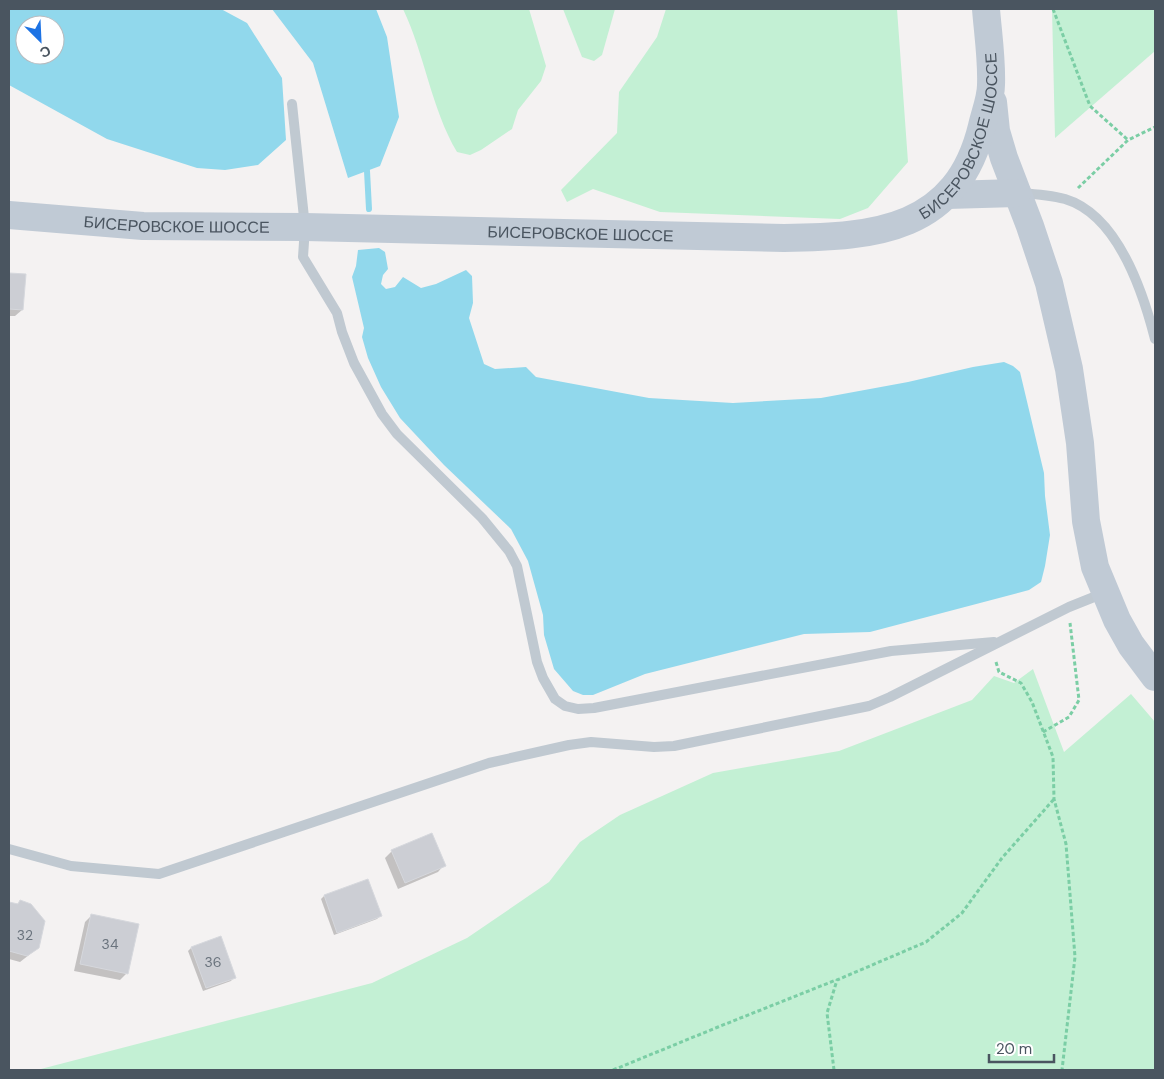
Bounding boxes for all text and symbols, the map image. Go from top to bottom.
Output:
north arrow [15,15,65,65]
text: С [37,42,54,62]
street label: БИСЕРОВСКОЕ ШОССЕ [915,52,1002,224]
street label: БИСЕРОВСКОЕ ШОССЕ [83,211,270,238]
street label: БИСЕРОВСКОЕ ШОССЕ [487,221,674,246]
house number: 32 [17,926,33,944]
house number: 34 [102,935,119,953]
house number: 36 [204,953,222,971]
scale bar [989,1032,1054,1064]
text: 20 m [996,1039,1032,1059]

